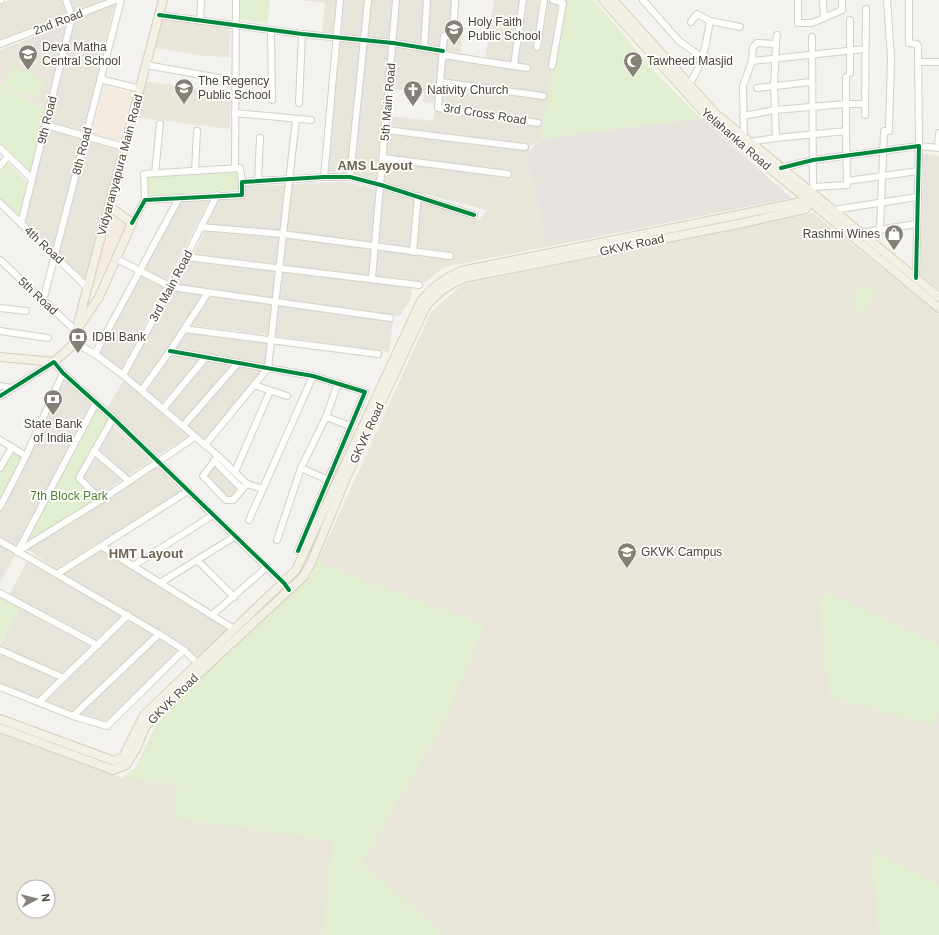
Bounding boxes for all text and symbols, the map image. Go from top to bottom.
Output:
street label: 2nd Road [31,6,85,38]
place label: Holy Faith Public School [468,15,541,43]
school or university icon: Holy Faith Public School [443,18,465,46]
place label: Deva Matha Central School [42,40,121,68]
school or university icon: Deva Matha Central School [17,43,39,71]
mosque icon: Tawheed Masjid [622,50,644,78]
place label: Tawheed Masjid [647,54,733,68]
street label: 5th Main Road [378,63,398,141]
place label: The Regency Public School [198,74,271,102]
school or university icon: The Regency Public School [173,77,195,105]
church icon: Nativity Church [402,79,424,107]
place label: Nativity Church [427,83,508,97]
street label: Vidyaranyapura Main Road [94,93,146,237]
street label: 9th Road [34,95,60,145]
street label: 3rd Cross Road [442,101,528,127]
street label: Yelahanka Road [698,105,774,173]
street label: 8th Road [69,126,95,176]
district label: AMS Layout [337,158,413,173]
street label: 4th Road [21,223,67,267]
shop icon: Rashmi Wines [883,223,905,251]
place label: Rashmi Wines [803,227,880,241]
street label: GKVK Road [599,231,665,259]
street label: 3rd Main Road [146,248,196,324]
street label: 5th Road [15,274,61,318]
bank icon: IDBI Bank [67,326,89,354]
place label: IDBI Bank [92,330,147,344]
bank icon: State Bank of India [42,388,64,416]
street label: GKVK Road [347,400,387,466]
place label: State Bank of India [24,417,83,445]
park label: 7th Block Park [30,489,109,503]
school or university icon: GKVK Campus [616,541,638,569]
place label: GKVK Campus [641,545,722,559]
district label: HMT Layout [109,546,184,561]
street label: GKVK Road [145,671,201,727]
north arrow [16,879,56,919]
text: N [39,893,52,903]

